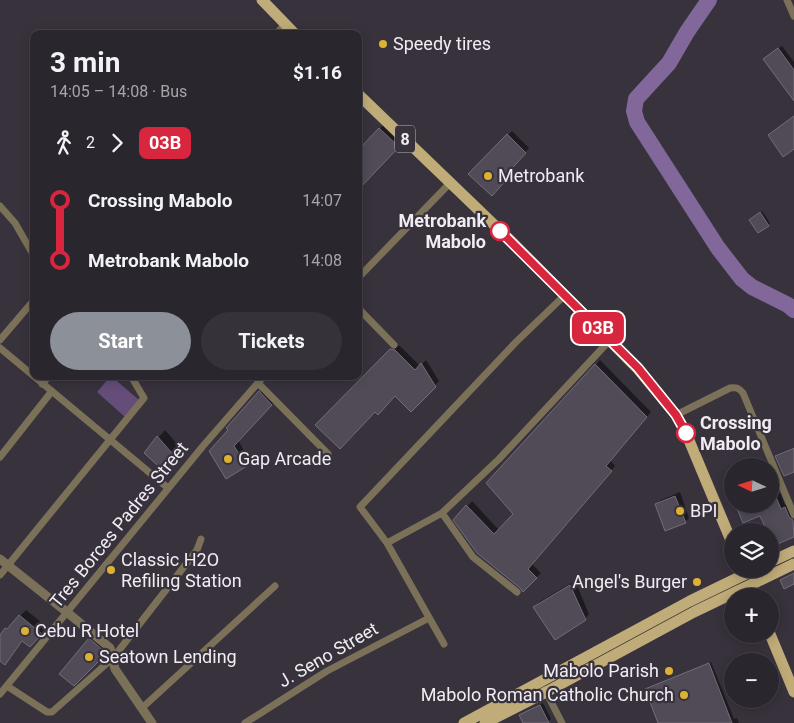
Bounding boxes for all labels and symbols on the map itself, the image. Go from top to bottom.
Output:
place label: Speedy tires [393,33,491,54]
marker: Speedy tires [377,38,389,50]
road number: 8 [395,126,415,152]
place label: Metrobank [498,165,585,186]
marker: Metrobank [482,170,494,182]
place label: Metrobank Mabolo [398,210,486,252]
marker: Metrobank Mabolo [490,221,510,241]
line badge: 03B [569,312,627,344]
place label: Crossing Mabolo [700,412,772,454]
marker: Crossing Mabolo [676,423,696,443]
street label: Tres Borces Padres Street [45,437,192,612]
place label: Gap Arcade [238,448,331,469]
marker: Gap Arcade [222,453,234,465]
north arrow [724,458,779,512]
place label: BPI [690,500,717,521]
marker: BPI [674,505,686,517]
place label: Classic H2O Refiling Station [121,549,242,591]
marker: Classic H2O Refiling Station [105,564,117,576]
place label: Angel's Burger [572,571,687,592]
marker: Angel's Burger [691,576,703,588]
street label: J. Seno Street [274,618,381,692]
place label: Cebu R Hotel [35,620,139,641]
marker: Cebu R Hotel [19,625,31,637]
place label: Seatown Lending [99,646,237,667]
marker: Seatown Lending [83,651,95,663]
place label: Mabolo Parish [543,660,659,681]
marker: Mabolo Parish [663,665,675,677]
place label: Mabolo Roman Catholic Church [421,684,674,705]
marker: Mabolo Roman Catholic Church [678,689,690,701]

